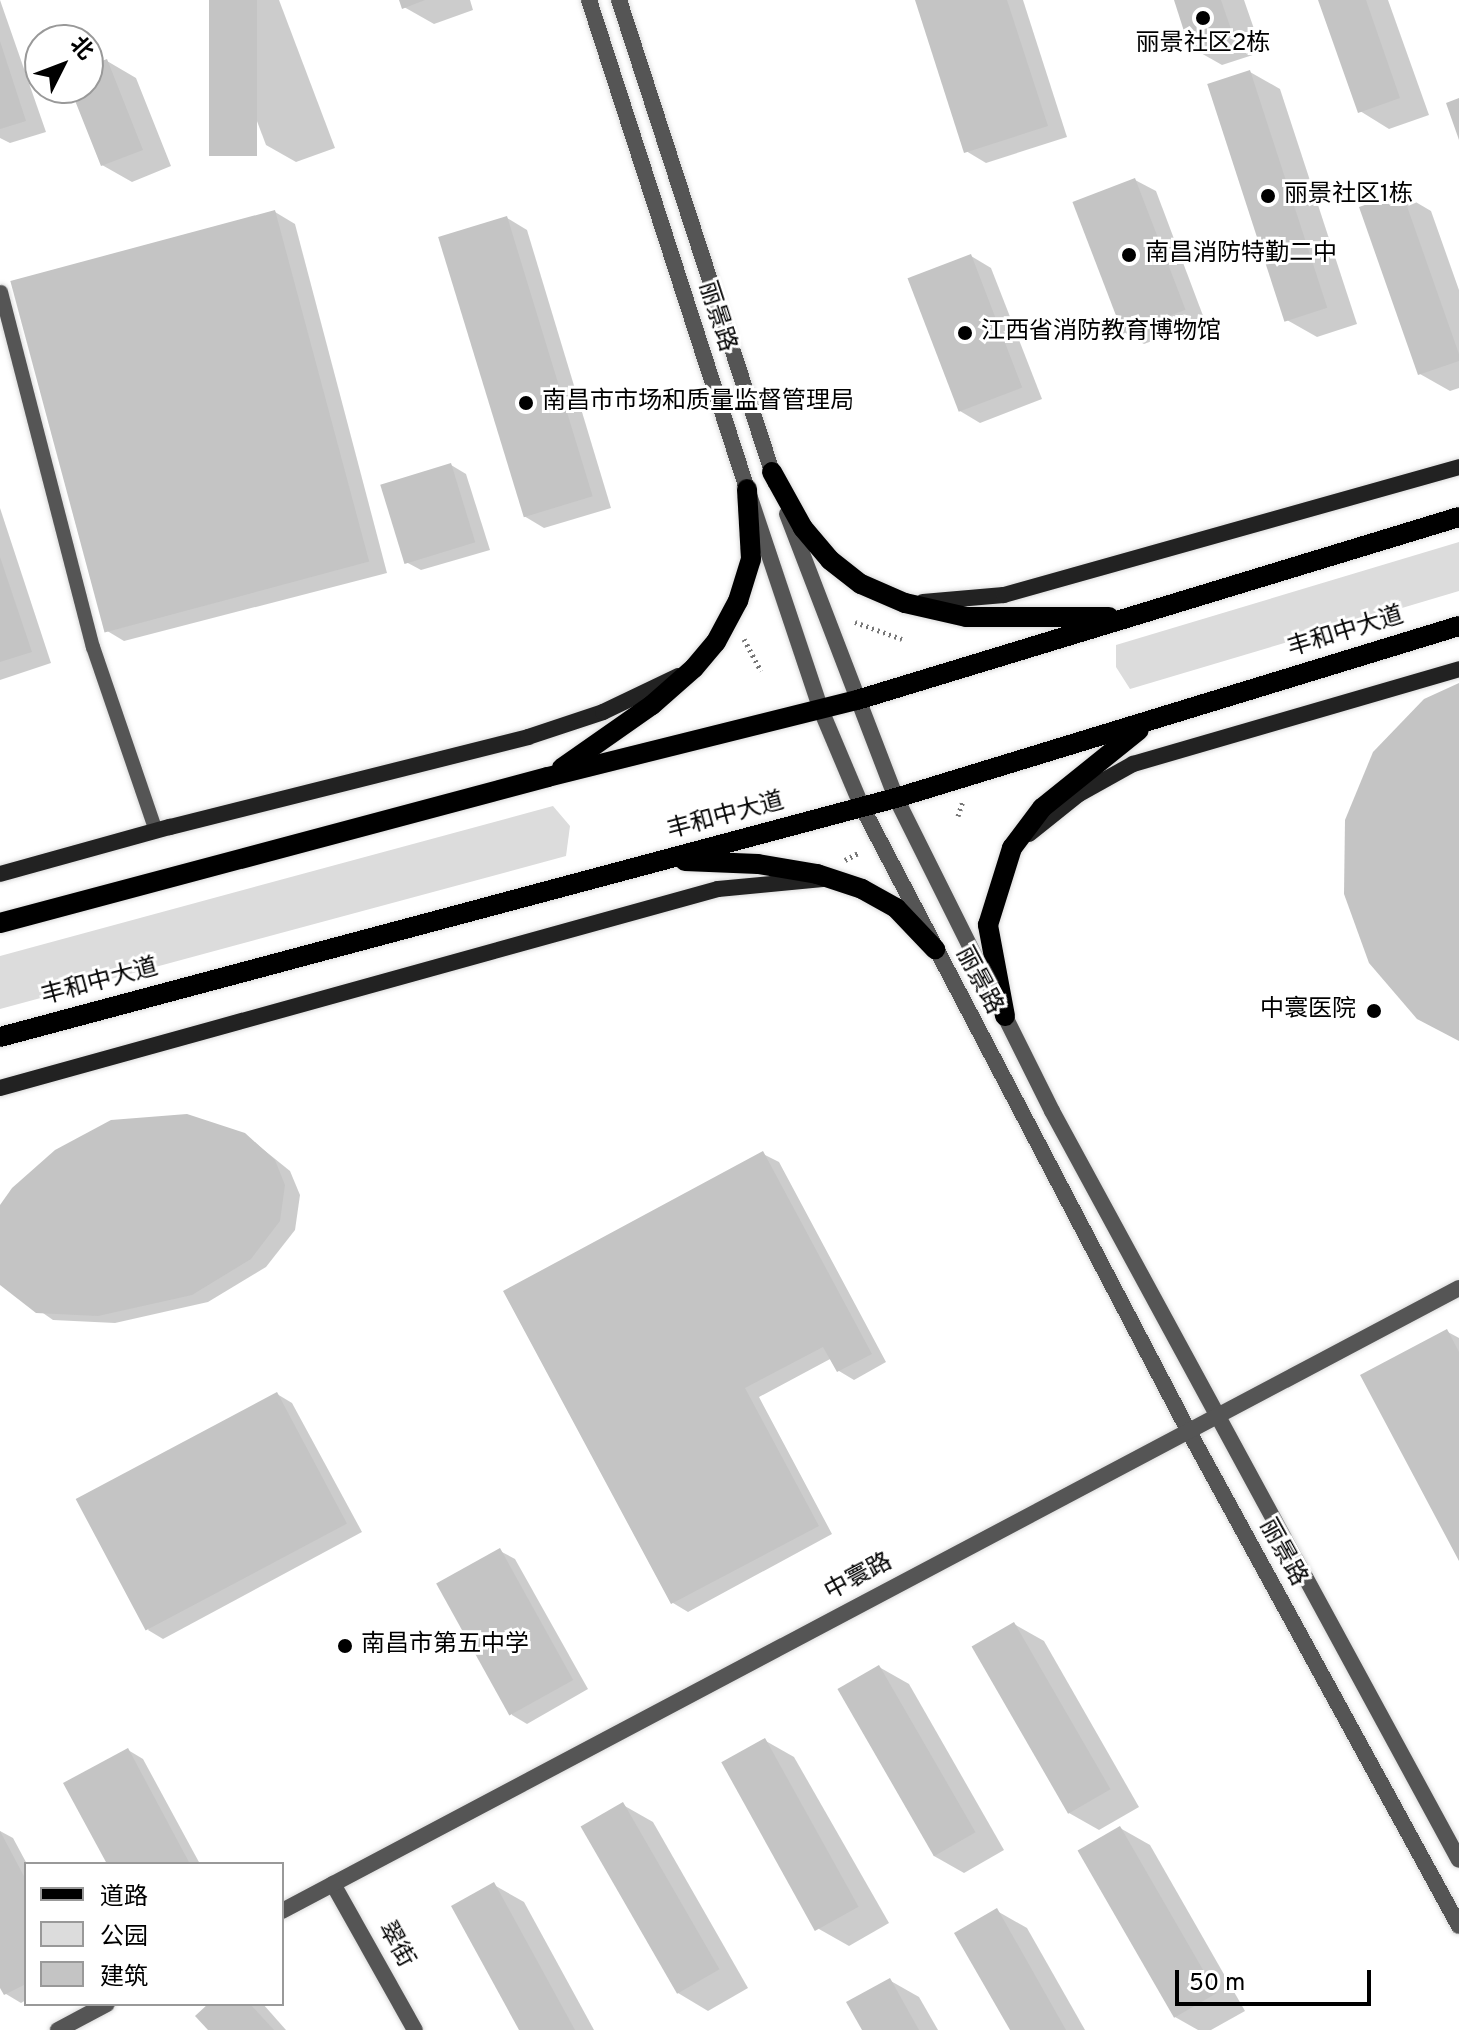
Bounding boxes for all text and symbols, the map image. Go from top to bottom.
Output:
marker: 丽景社区2栋 [1194,9,1212,27]
north arrow [24,24,104,104]
place label: 丽景社区2栋 [1136,31,1270,59]
text: 北 [63,32,98,66]
place label: 丽景社区1栋 [1284,182,1413,210]
marker: 丽景社区1栋 [1259,187,1277,205]
place label: 南昌消防特勤二中 [1145,241,1337,269]
marker: 南昌消防特勤二中 [1120,246,1138,264]
street label: 丽景路 [691,278,741,356]
place label: 江西省消防教育博物馆 [981,319,1221,347]
marker: 江西省消防教育博物馆 [956,324,974,342]
place label: 南昌市市场和质量监督管理局 [542,389,854,417]
marker: 南昌市市场和质量监督管理局 [517,394,535,412]
street label: 丰和中大道 [1284,602,1408,664]
street label: 丰和中大道 [664,788,788,846]
street label: 丽景路 [948,942,1008,1020]
street label: 丰和中大道 [38,954,162,1012]
place label: 中寰医院 [1260,997,1356,1025]
marker: 中寰医院 [1363,1000,1385,1022]
street label: 丽景路 [1252,1515,1312,1591]
street label: 中寰路 [820,1548,898,1608]
place label: 南昌市第五中学 [361,1632,529,1660]
marker: 南昌市第五中学 [336,1637,354,1655]
legend [24,1862,284,2006]
text: 道路 [100,1883,148,1913]
street label: 翠街 [371,1917,419,1973]
text: 公园 [100,1923,148,1953]
scale bar [1179,1954,1375,2004]
text: 建筑 [100,1963,148,1993]
text: 50 m [1189,1969,1245,1999]

